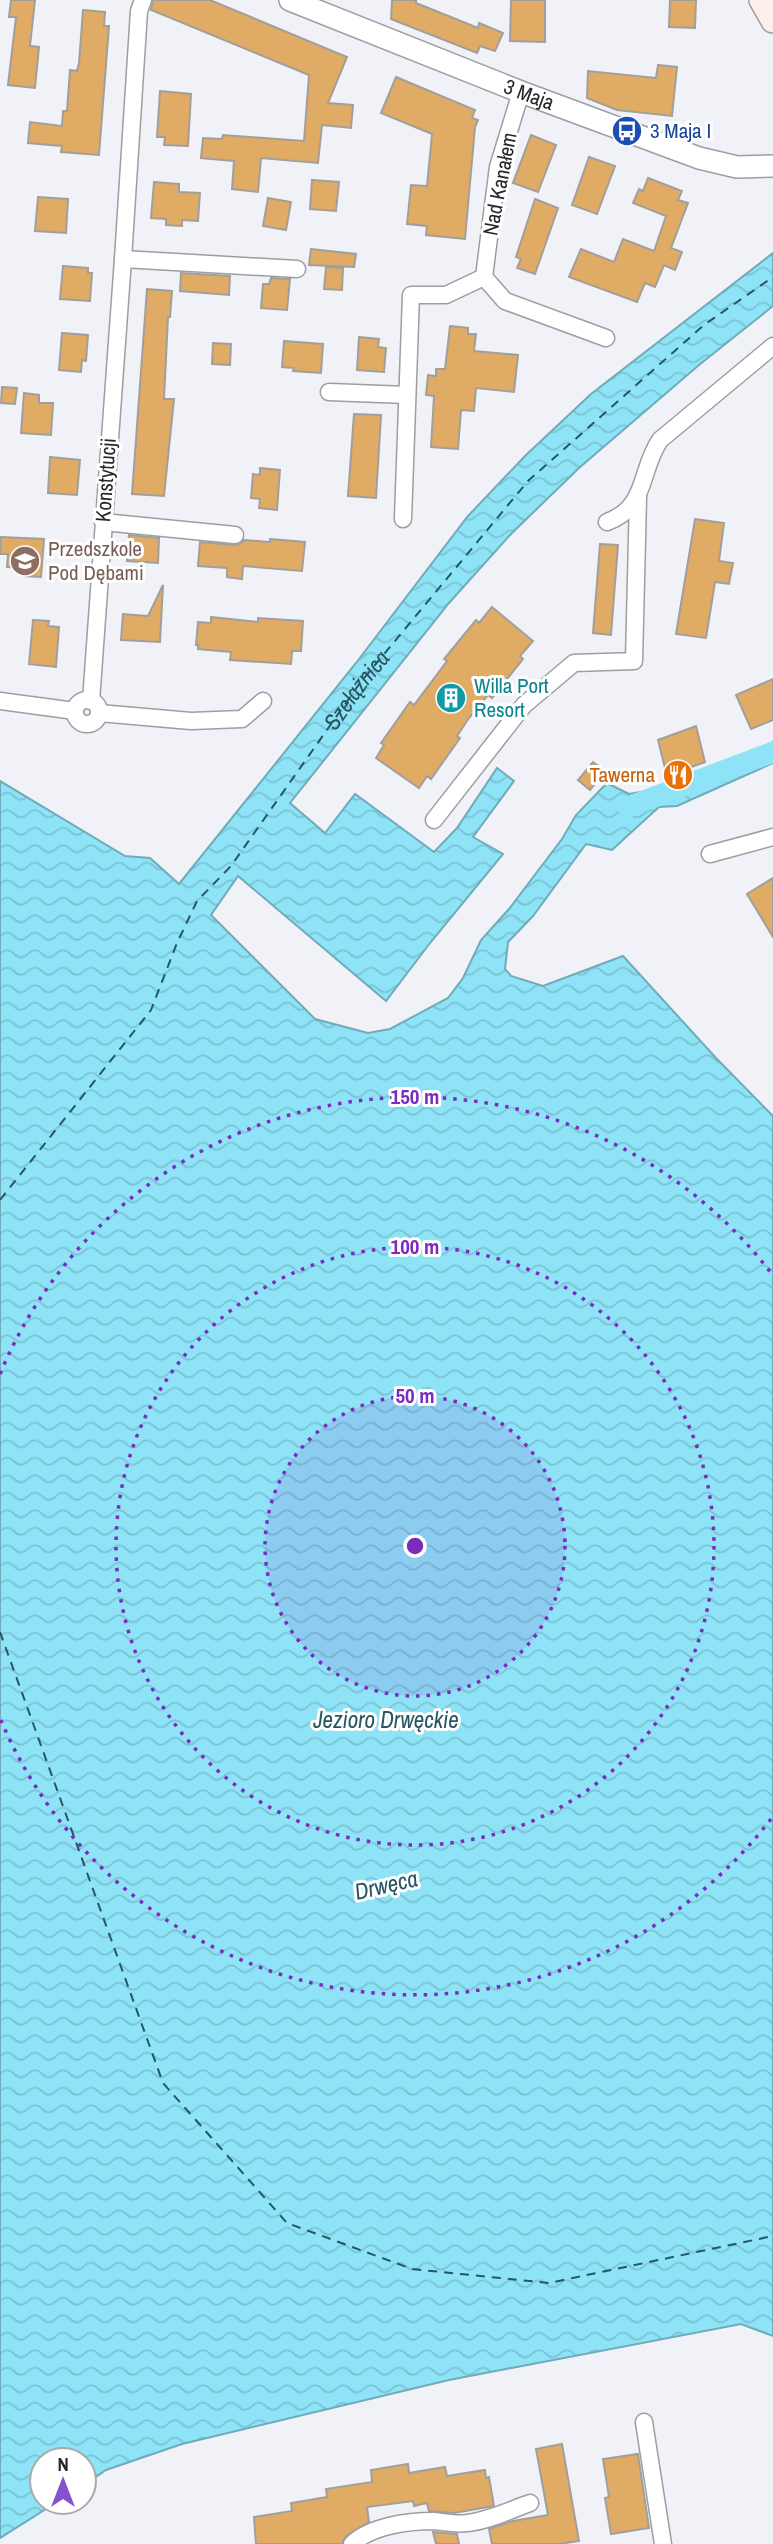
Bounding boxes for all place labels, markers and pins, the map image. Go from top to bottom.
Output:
bus stop icon: 3 Maja I [610,114,644,148]
place label: 3 Maja I [650,116,711,145]
place label: Przedszkole Pod Dębami [48,534,144,587]
school or university icon: Przedszkole Pod Dębami [8,544,42,578]
place label: Willa Port Resort [474,671,549,724]
building icon: Willa Port Resort [434,681,468,715]
restaurant icon: Tawerna [661,758,695,792]
place label: Tawerna [590,760,655,789]
centre of rings [403,1534,427,1558]

